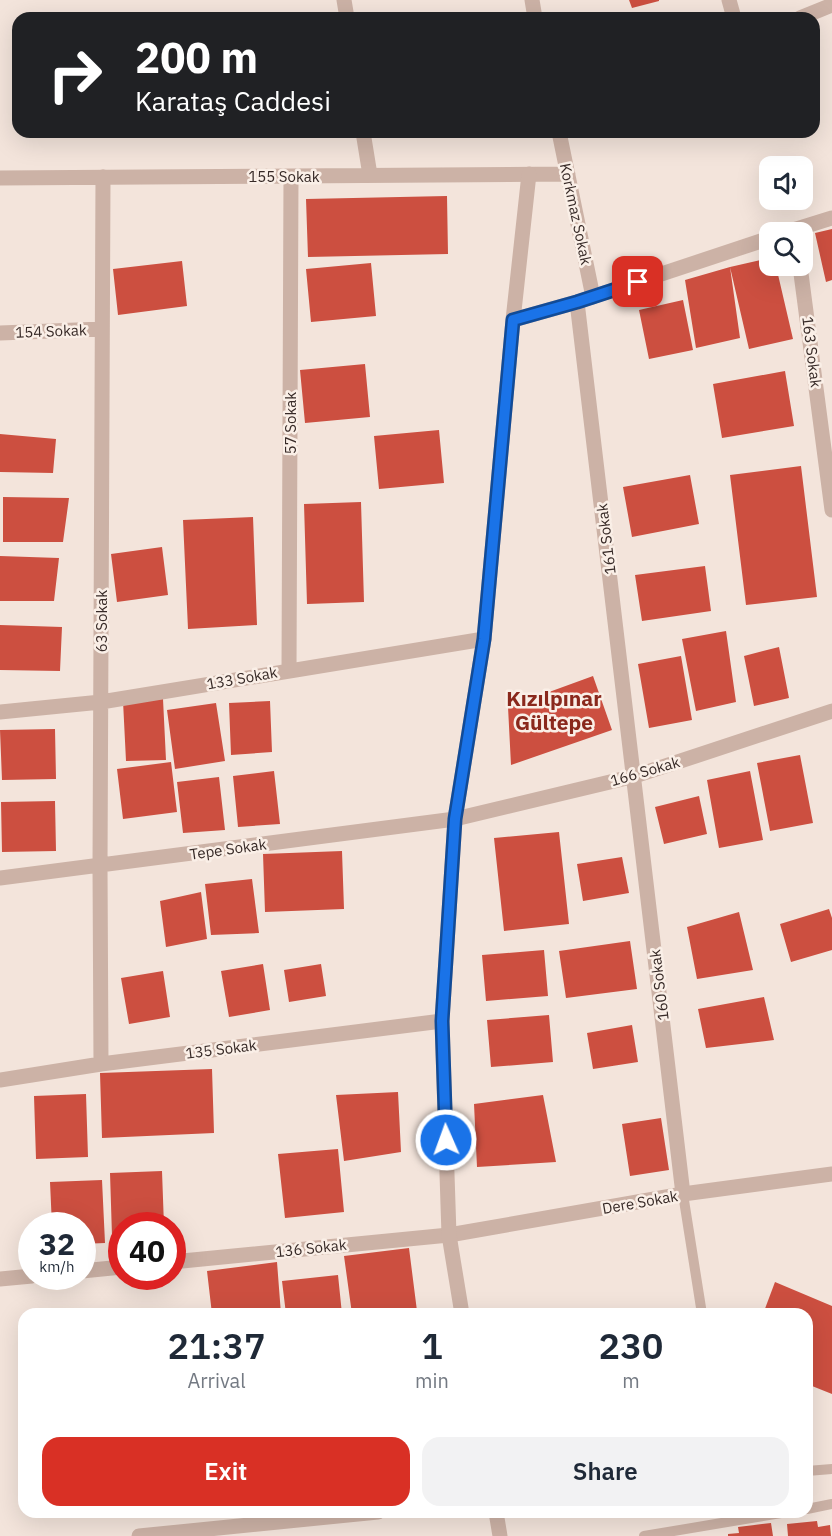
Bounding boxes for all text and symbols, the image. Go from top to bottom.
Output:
text: 200 m [135,30,258,85]
icon: right [36,36,114,114]
text: Karataş Caddesi [135,83,331,118]
map controls [759,156,813,276]
button: sound [759,156,813,210]
street label: Korkmaz Sokak [556,161,596,267]
street label: 155 Sokak [248,167,320,186]
button: search [759,222,813,276]
pin [612,256,663,307]
icon: arrive [621,265,654,298]
street label: 163 Sokak [798,315,826,389]
street label: 154 Sokak [15,320,87,342]
street label: 57 Sokak [281,392,300,454]
street label: 161 Sokak [592,502,620,576]
street label: 63 Sokak [92,590,111,652]
street label: 133 Sokak [205,662,279,694]
district label: Kızılpınar Gültepe [506,684,602,736]
street label: 166 Sokak [608,752,682,790]
street label: Tepe Sokak [188,834,268,864]
street label: 160 Sokak [645,948,673,1022]
street label: 135 Sokak [184,1035,258,1063]
position arrow [414,1108,478,1172]
street label: Dere Sokak [601,1186,679,1218]
speed limit sign: 40 [108,1212,186,1290]
text: 32 [39,1224,75,1263]
street label: 136 Sokak [274,1235,348,1261]
text: km/h [39,1257,75,1276]
text: 21:37 [168,1322,266,1369]
text: 1 [421,1322,443,1369]
text: 230 [599,1322,663,1369]
text: Arrival [187,1367,246,1394]
text: min [415,1367,449,1394]
text: m [622,1367,640,1394]
button: Exit [42,1437,410,1506]
button: Share [422,1437,789,1506]

